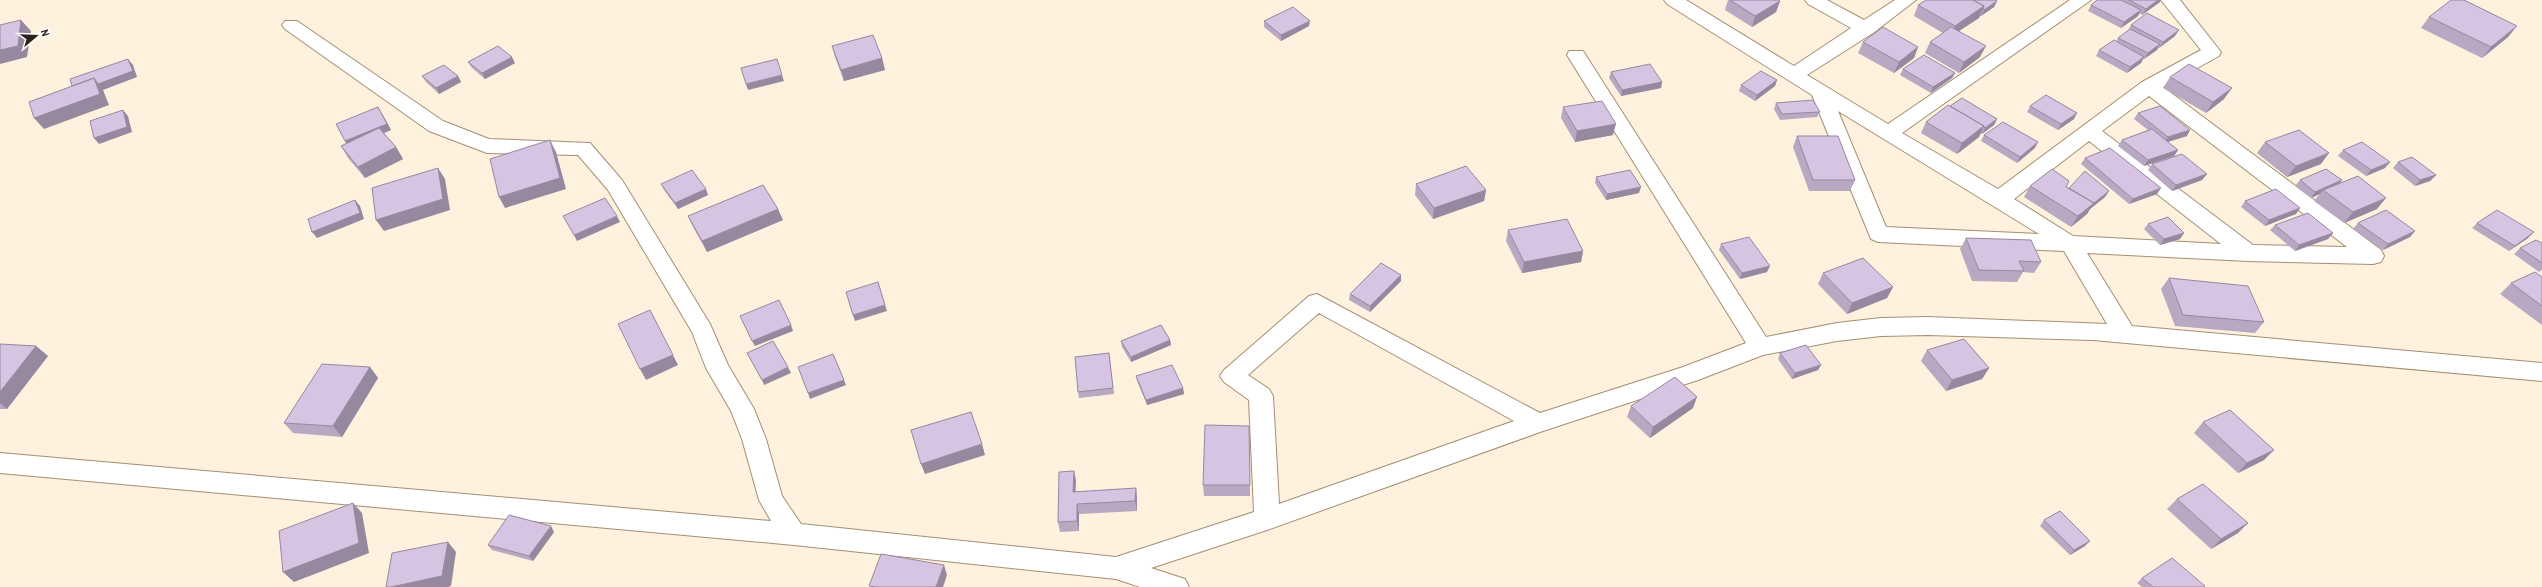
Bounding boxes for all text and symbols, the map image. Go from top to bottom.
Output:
north arrow [16,16,56,56]
text: N [38,27,53,38]

